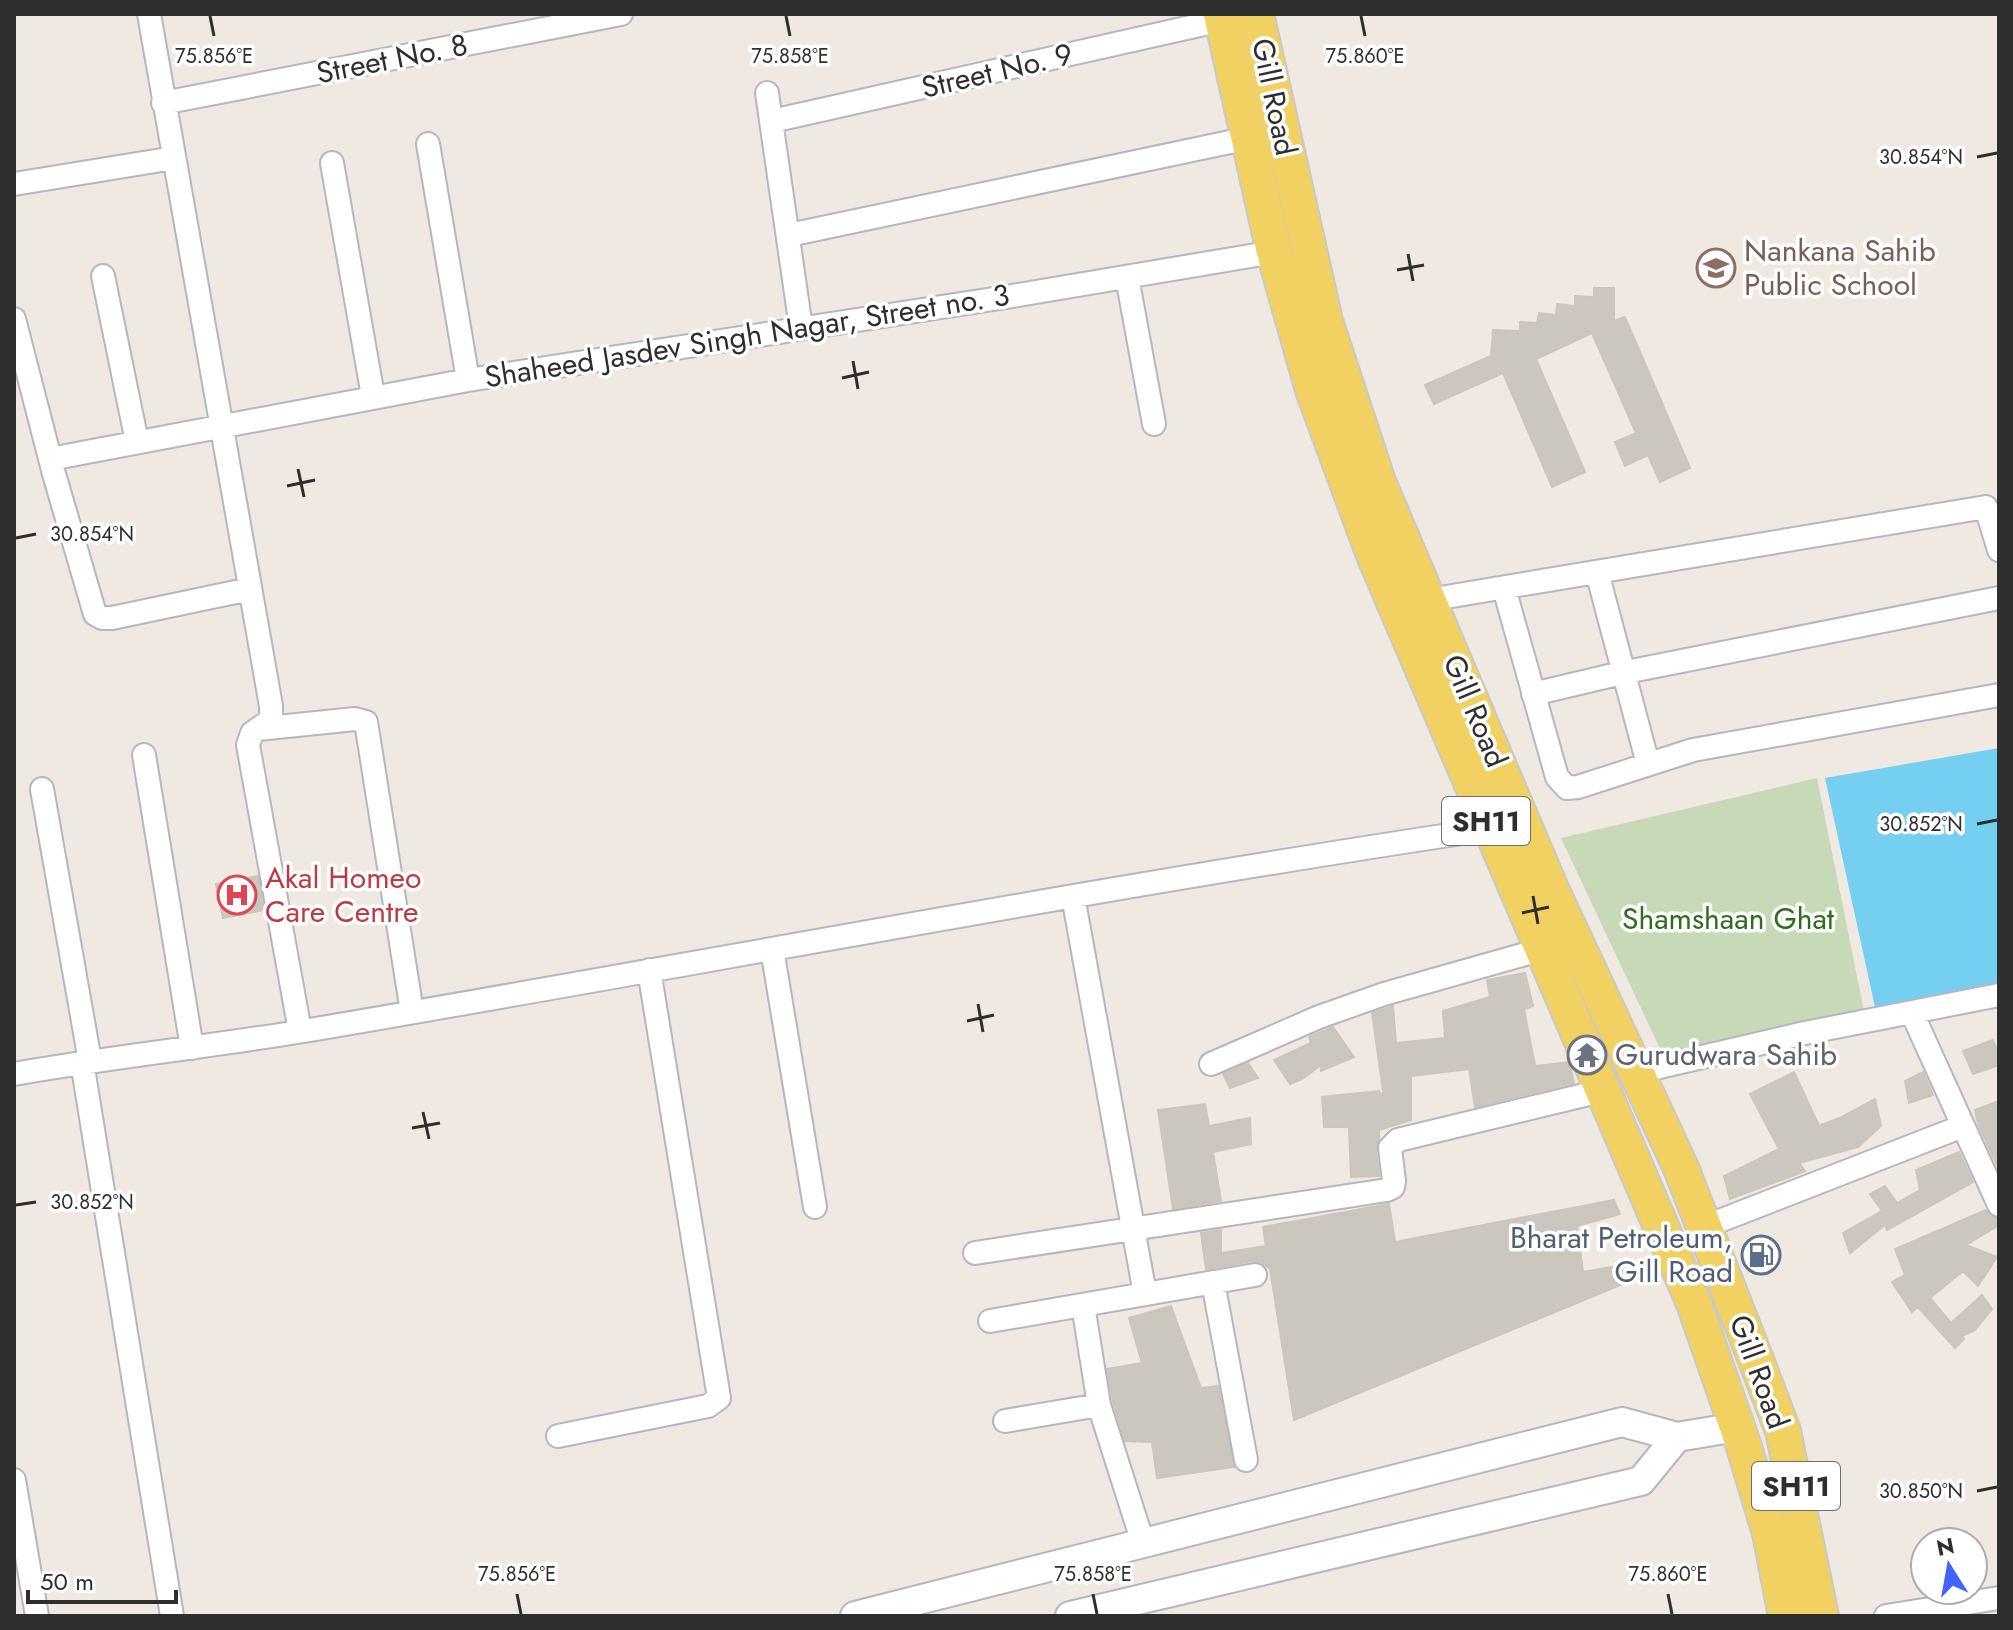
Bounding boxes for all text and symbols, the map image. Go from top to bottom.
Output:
street label: Street No. 8 [313,23,471,94]
street label: Street No. 9 [917,32,1077,109]
street label: Gill Road [1241,34,1308,159]
text: 75.856°E [175,42,253,71]
text: 75.858°E [751,42,829,71]
text: 75.860°E [1326,42,1404,71]
text: 30.854°N [1879,143,1963,172]
place label: Nankana Sahib Public School [1744,229,1936,306]
school or university icon: Nankana Sahib Public School [1695,247,1737,289]
street label: Shaheed Jasdev Singh Nagar, Street no. 3 [481,273,1012,398]
text: 30.854°N [50,520,134,549]
street label: Gill Road [1433,648,1518,774]
road number: SH11 [1442,797,1530,845]
text: 30.852°N [1879,810,1963,839]
place label: Akal Homeo Care Centre [265,856,421,933]
hospital icon: Akal Homeo Care Centre [216,874,258,916]
park label: Shamshaan Ghat [1622,897,1835,940]
place label: Gurudwara Sahib [1615,1033,1837,1076]
temple icon: Gurudwara Sahib [1566,1034,1608,1076]
text: 30.852°N [50,1188,134,1217]
place label: Bharat Petroleum, Gill Road [1510,1216,1733,1293]
fuel station icon: Bharat Petroleum, Gill Road [1740,1234,1782,1276]
street label: Gill Road [1719,1309,1800,1435]
road number: SH11 [1752,1462,1840,1510]
text: 30.850°N [1879,1477,1963,1506]
north arrow [1909,1526,1989,1606]
text: N [1934,1529,1957,1564]
scale bar [28,1554,176,1604]
text: 75.856°E [478,1560,556,1589]
text: 75.858°E [1054,1560,1132,1589]
text: 75.860°E [1629,1560,1707,1589]
text: 50 m [40,1564,94,1599]

